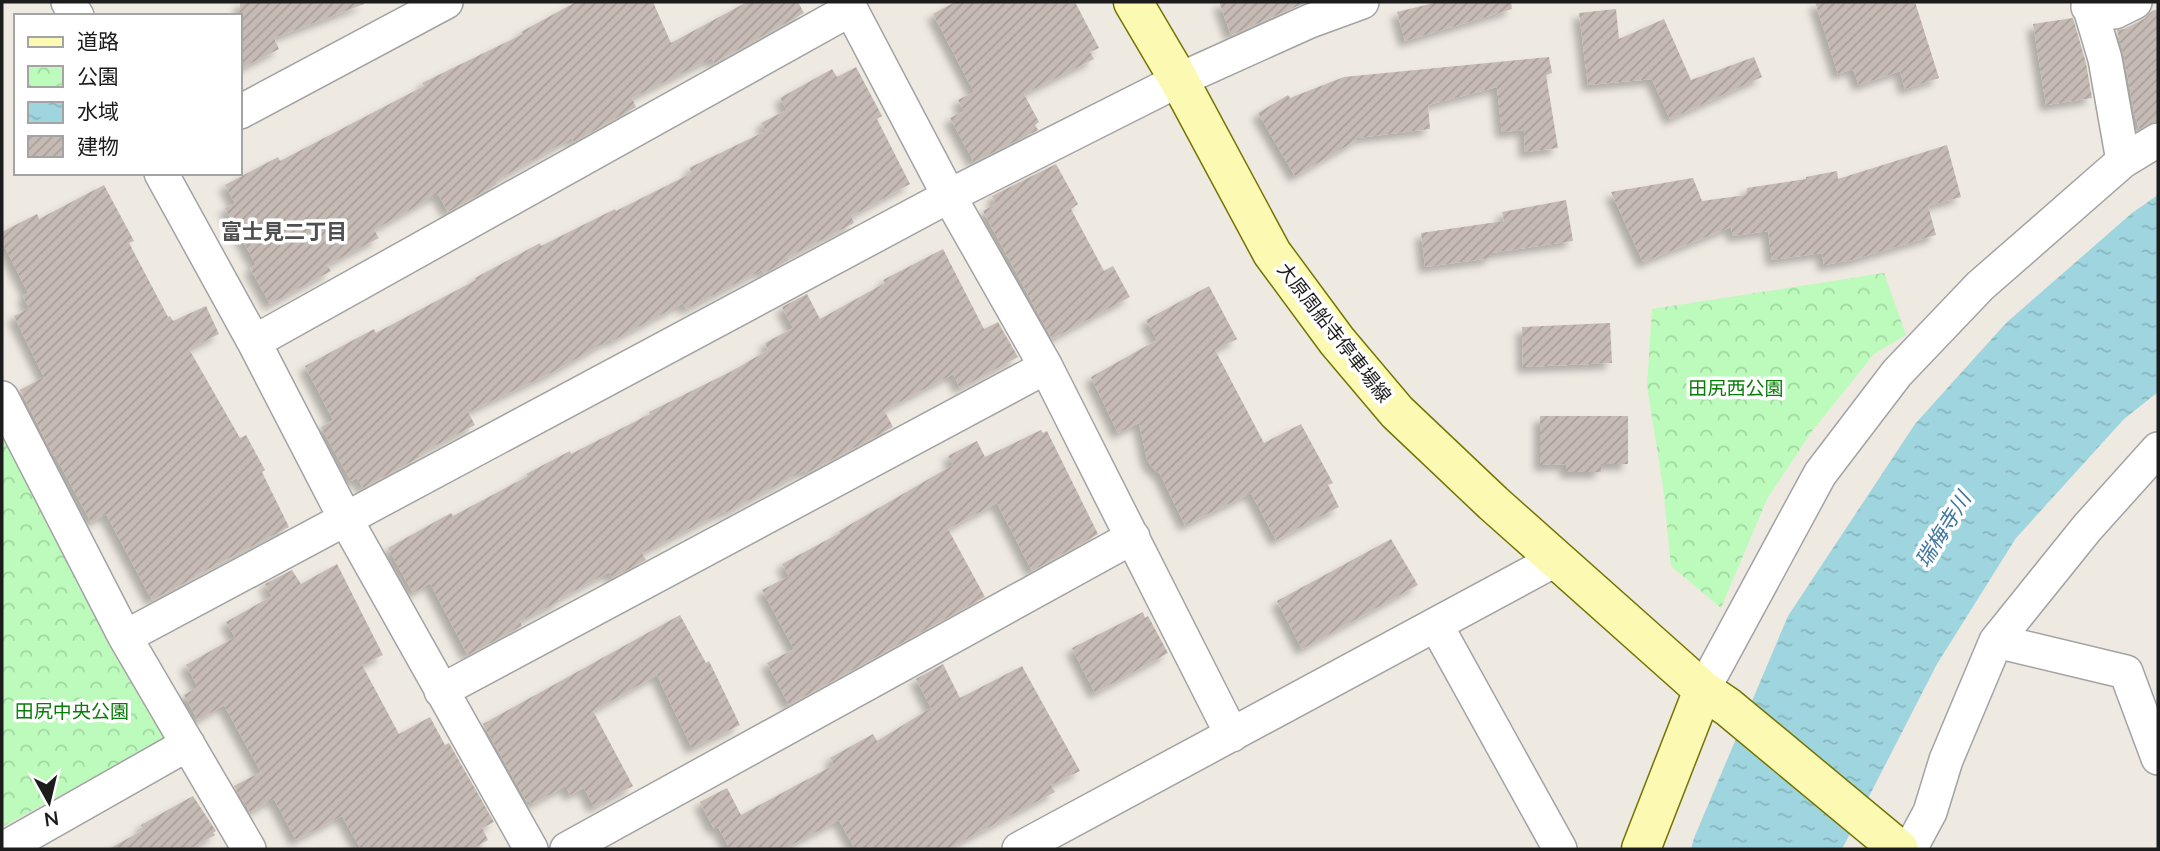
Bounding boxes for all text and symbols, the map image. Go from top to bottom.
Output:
legend [14,14,242,175]
text: 道路 [77,28,119,53]
text: 公園 [77,63,119,88]
text: 水域 [77,98,119,123]
text: 建物 [77,133,119,158]
district label: 富士見二丁目 [221,218,347,243]
street label: 大原周船寺停車場線 [1273,258,1397,406]
park label: 田尻西公園 [1688,376,1784,399]
water label: 瑞梅寺川 [1909,485,1976,571]
park label: 田尻中央公園 [15,699,129,722]
north arrow [14,767,84,837]
text: N [43,807,60,832]

